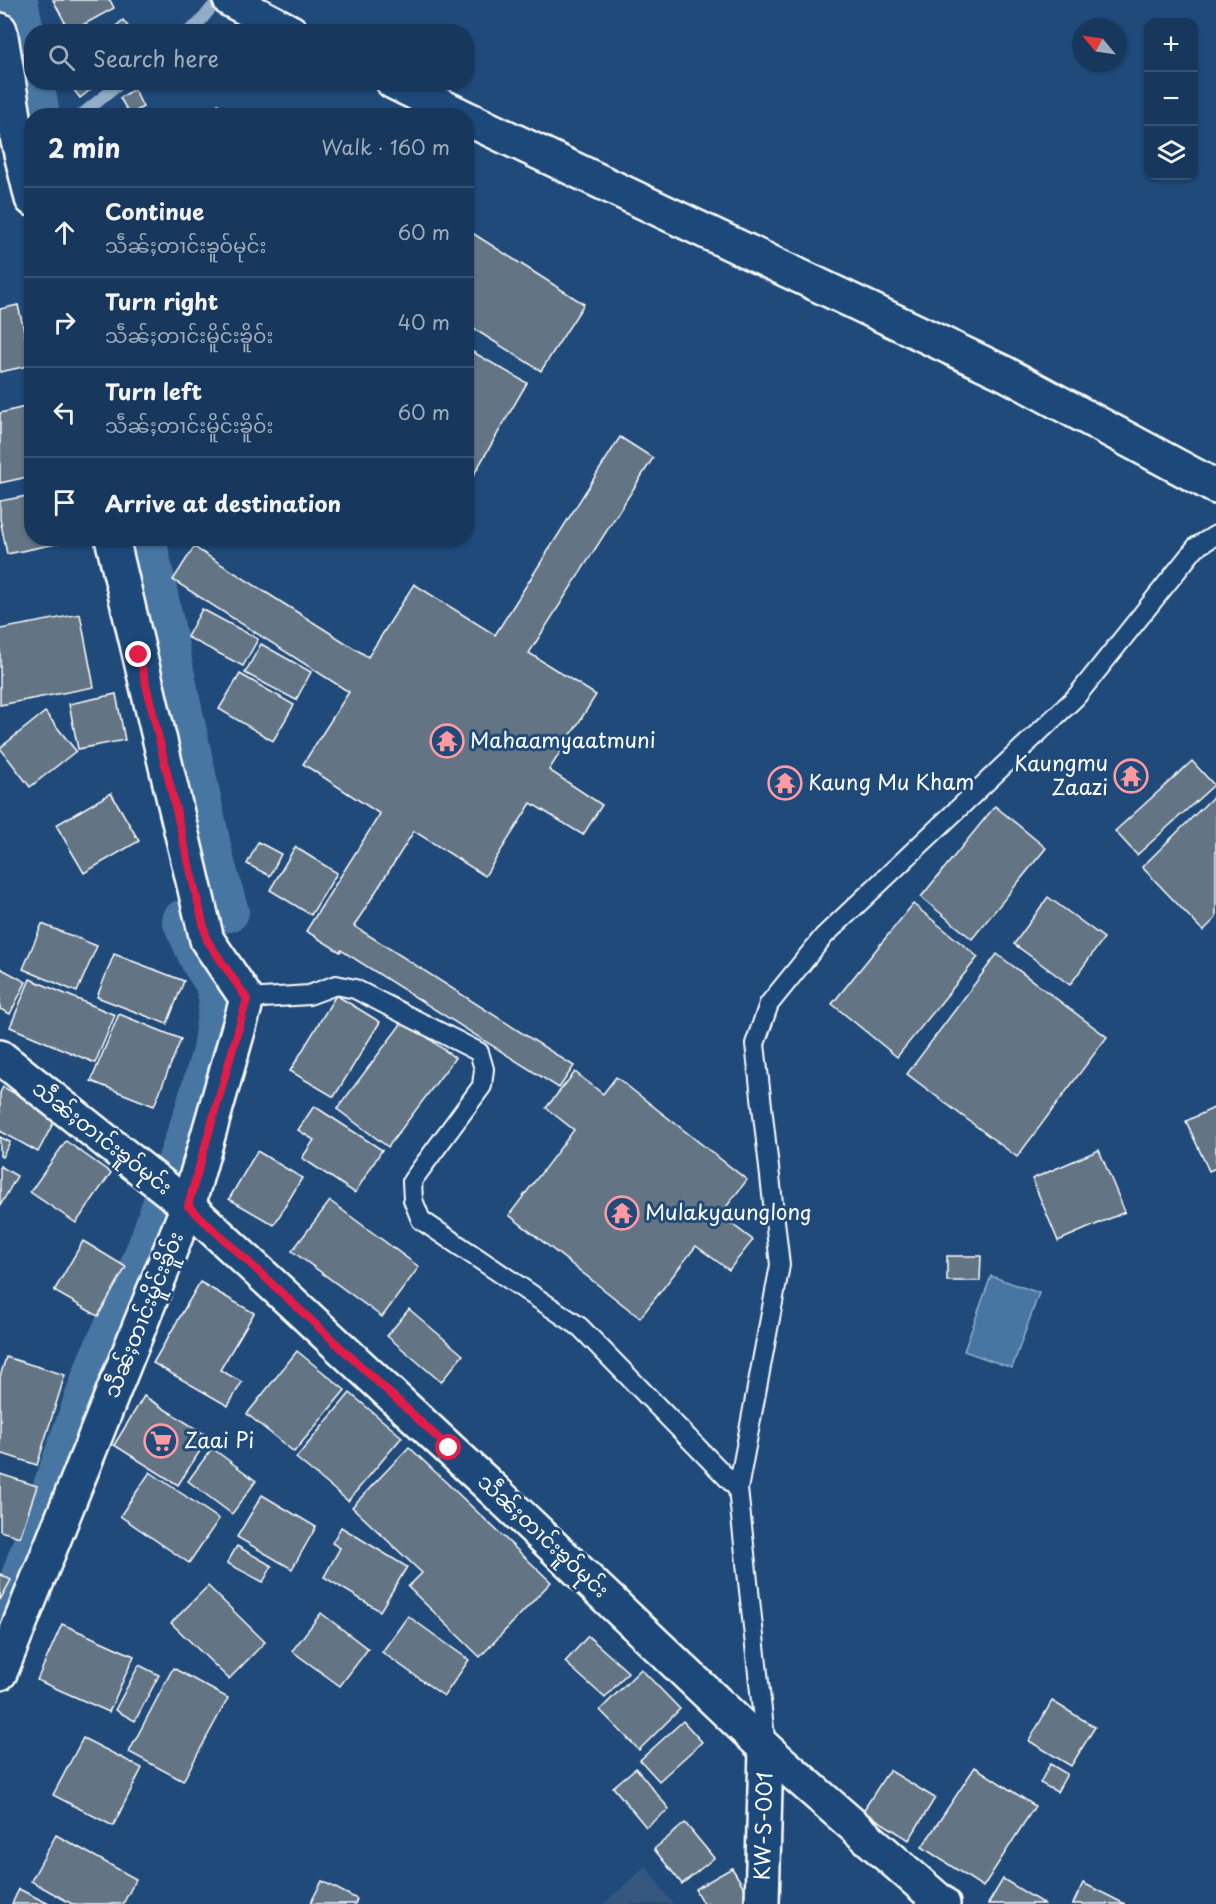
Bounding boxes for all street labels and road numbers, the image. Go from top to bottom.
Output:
street label: သဵၼ်ႈတၢင်းၶူဝ်မုင်း [25,1072,180,1204]
street label: သဵၼ်ႈတၢင်းမိူင်းၶိူဝ်း [94,1226,193,1403]
street label: သဵၼ်ႈတၢင်းၶူဝ်မုင်း [469,1465,617,1606]
street label: KW-S-001 [745,1771,779,1881]

